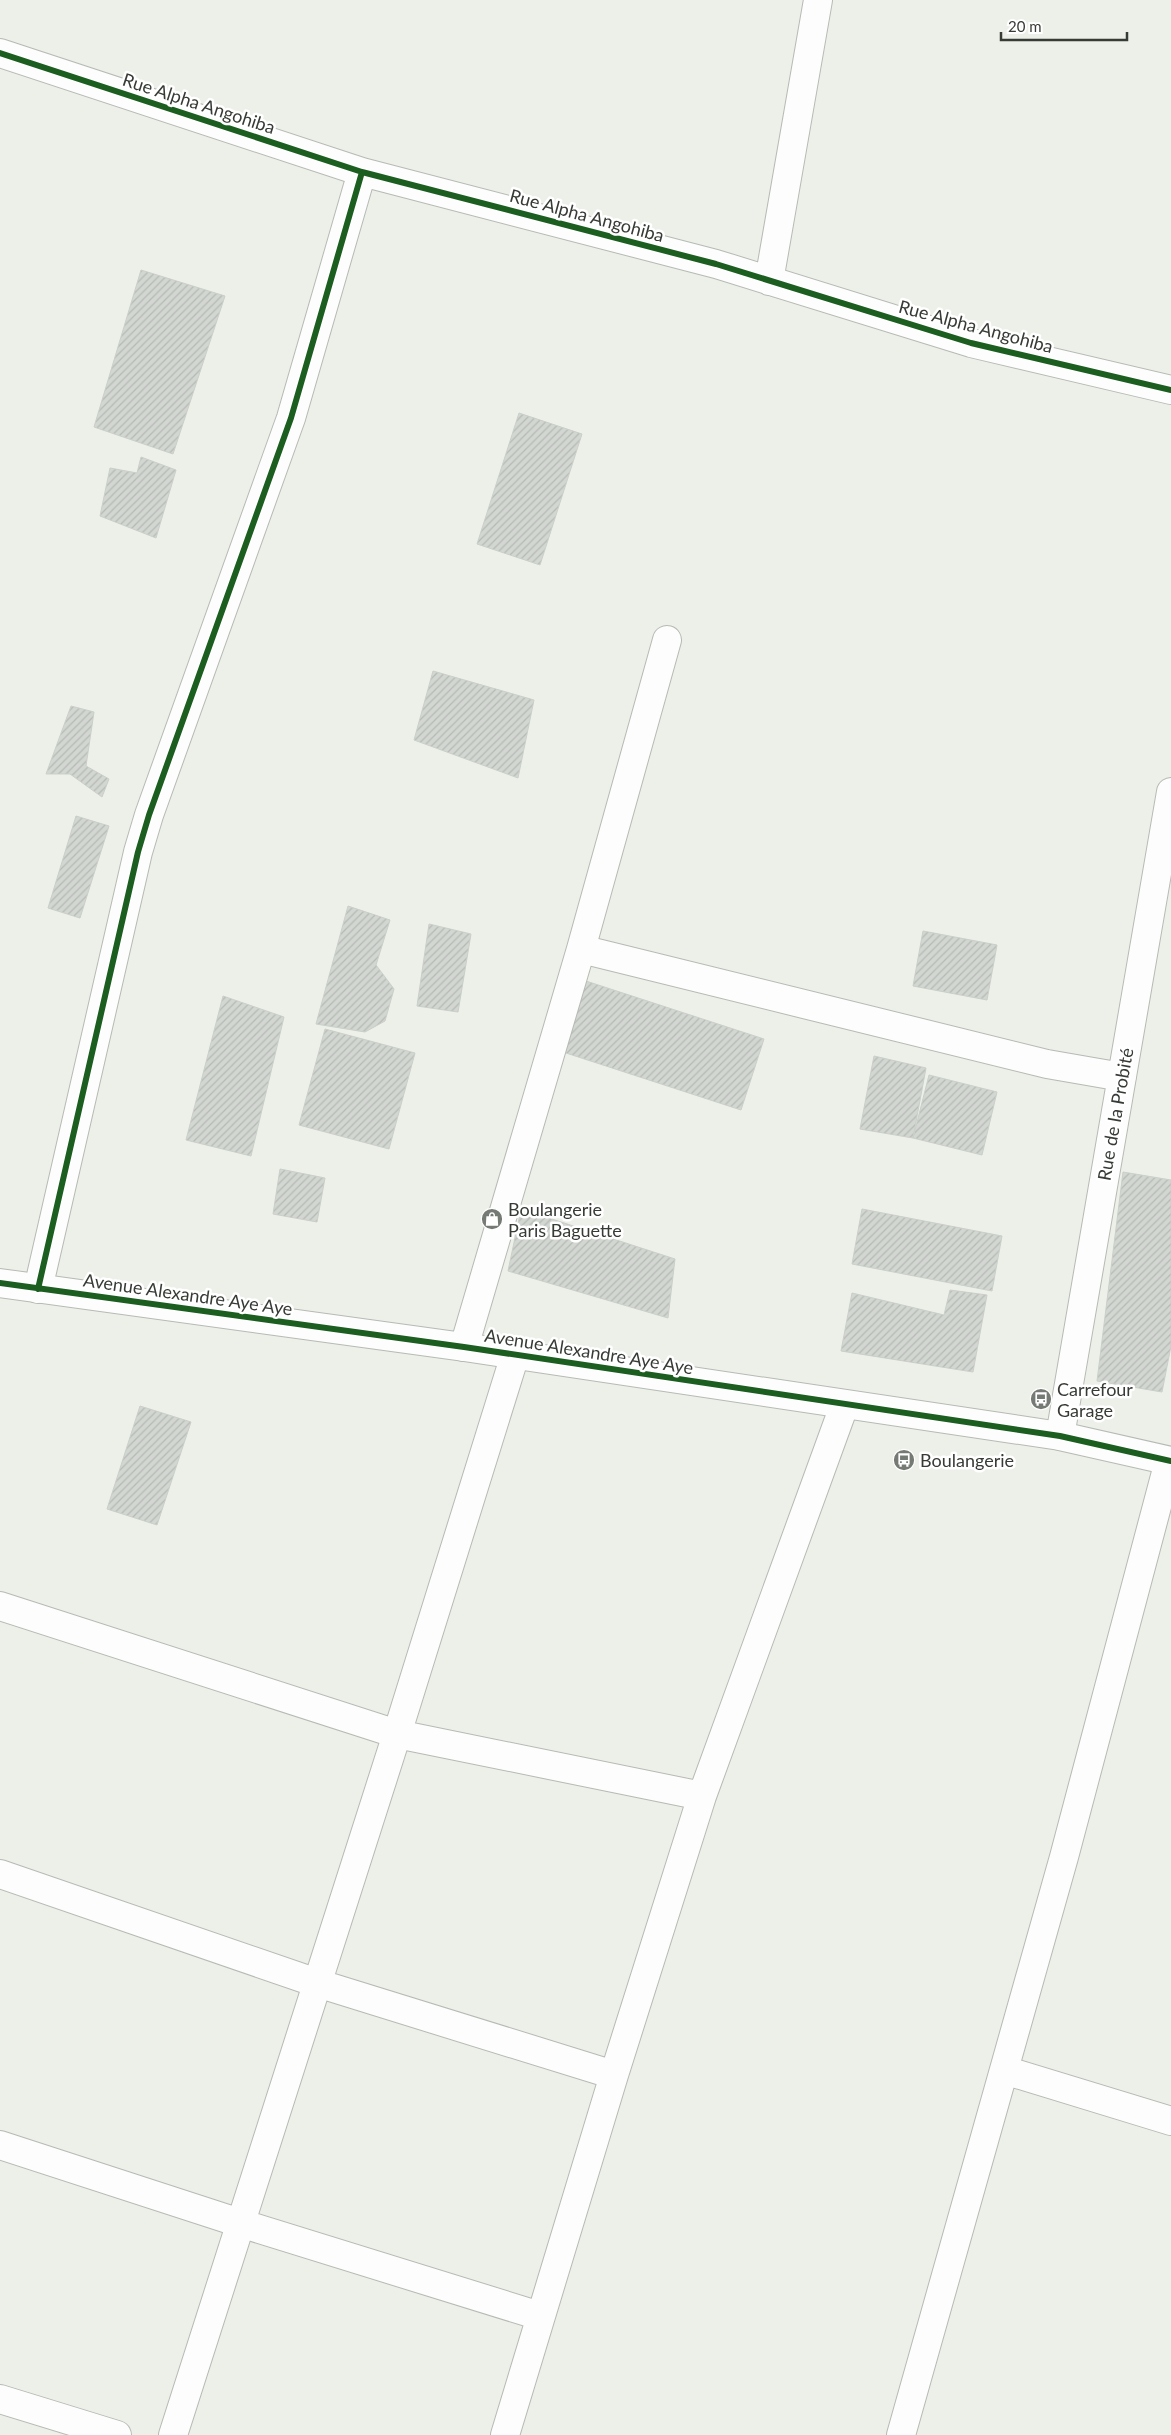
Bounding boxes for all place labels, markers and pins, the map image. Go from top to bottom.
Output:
place label: Boulangerie Paris Baguette [508,1198,622,1241]
shop icon: Boulangerie Paris Baguette [480,1207,504,1231]
place label: Carrefour Garage [1057,1378,1133,1421]
bus stop icon: Carrefour Garage [1029,1387,1053,1411]
bus stop icon: Boulangerie [892,1448,916,1472]
place label: Boulangerie [920,1449,1014,1471]

